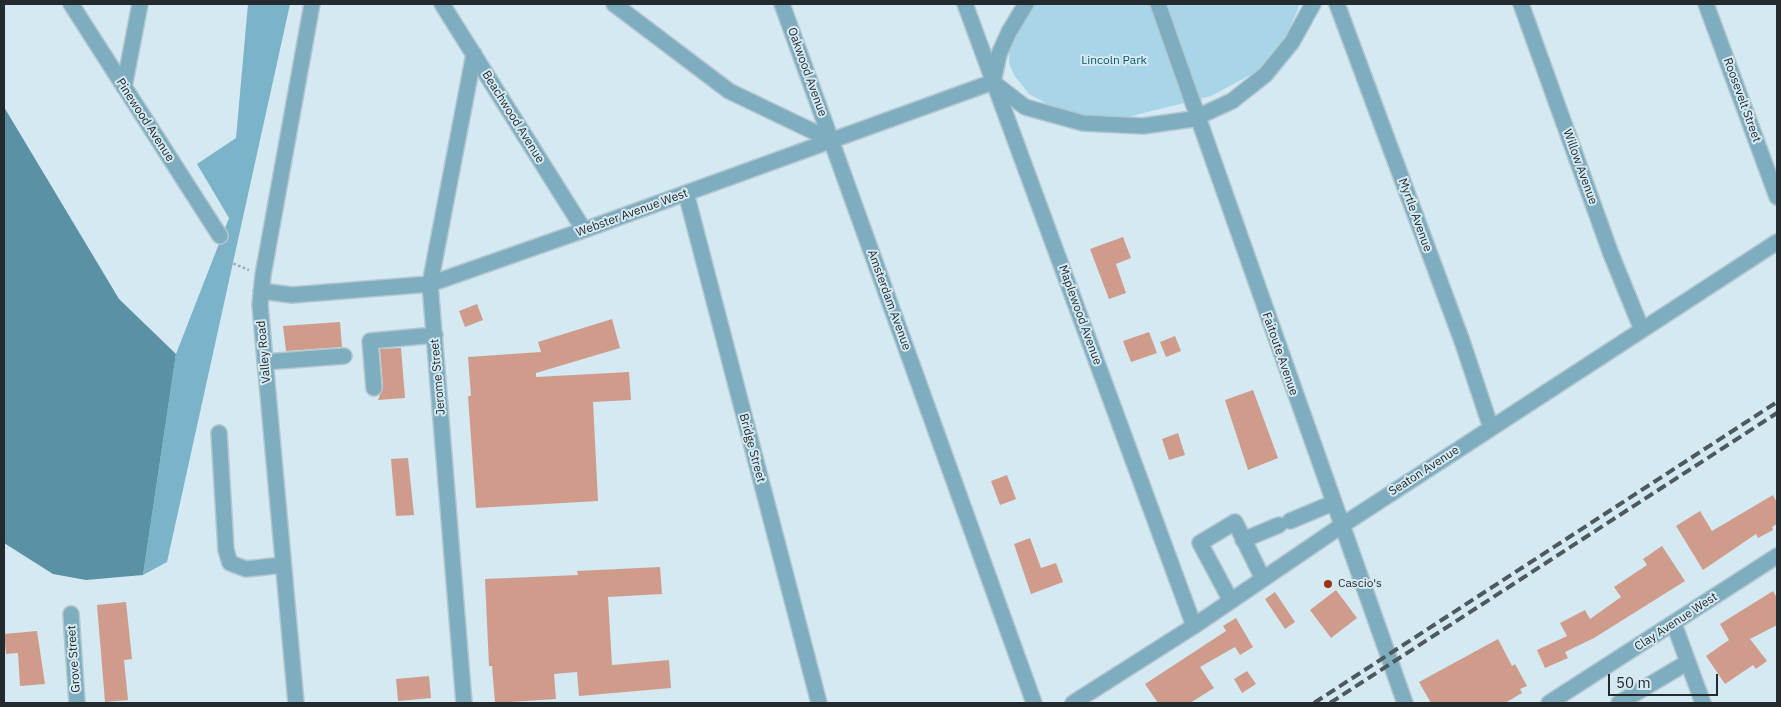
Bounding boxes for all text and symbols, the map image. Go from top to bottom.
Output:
street label: Oakwood Avenue [784,26,830,118]
park label: Lincoln Park [1081,54,1147,68]
street label: Roosevelt Street [1720,56,1764,144]
street label: Beachwood Avenue [479,68,547,166]
street label: Pinewood Avenue [113,76,177,164]
street label: Willow Avenue [1560,127,1600,207]
street label: Myrtle Avenue [1395,176,1435,254]
street label: Webster Avenue West [574,186,690,240]
street label: Amsterdam Avenue [864,248,914,352]
street label: Maplewood Avenue [1055,263,1105,367]
street label: Faitoute Avenue [1259,311,1301,397]
street label: Valley Road [254,320,274,384]
street label: Jerome Street [427,338,449,416]
street label: Bridge Street [736,412,768,484]
street label: Seaton Avenue [1386,443,1462,499]
place label: Cascio's [1338,577,1382,591]
marker: Cascio's [1322,578,1334,590]
street label: Clay Avenue West [1632,590,1720,654]
street label: Grove Street [64,625,84,693]
scale bar [1611,664,1721,696]
text: 50 m [1616,673,1651,692]

